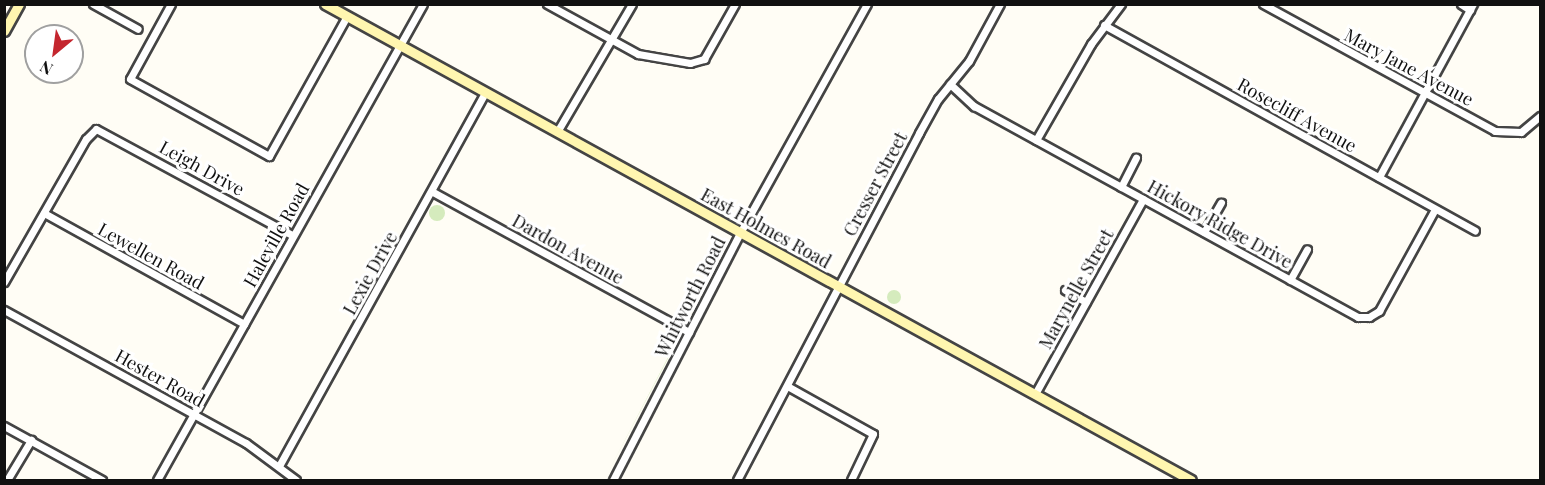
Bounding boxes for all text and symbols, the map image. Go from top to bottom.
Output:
north arrow [24,24,84,84]
street label: Mary Jane Avenue [1340,24,1478,110]
text: N [36,56,56,80]
street label: Rosecliff Avenue [1233,73,1361,157]
street label: Cresser Street [838,128,912,240]
street label: Leigh Drive [156,136,248,200]
street label: Hickory Ridge Drive [1144,175,1296,273]
street label: Haleville Road [239,179,313,291]
street label: East Holmes Road [697,183,835,273]
street label: Dardon Avenue [508,209,628,289]
street label: Lewellen Road [94,218,208,294]
street label: Marynelle Street [1034,225,1118,353]
street label: Lexie Drive [338,228,402,318]
street label: Whitworth Road [650,233,730,361]
street label: Hester Road [111,344,209,412]

